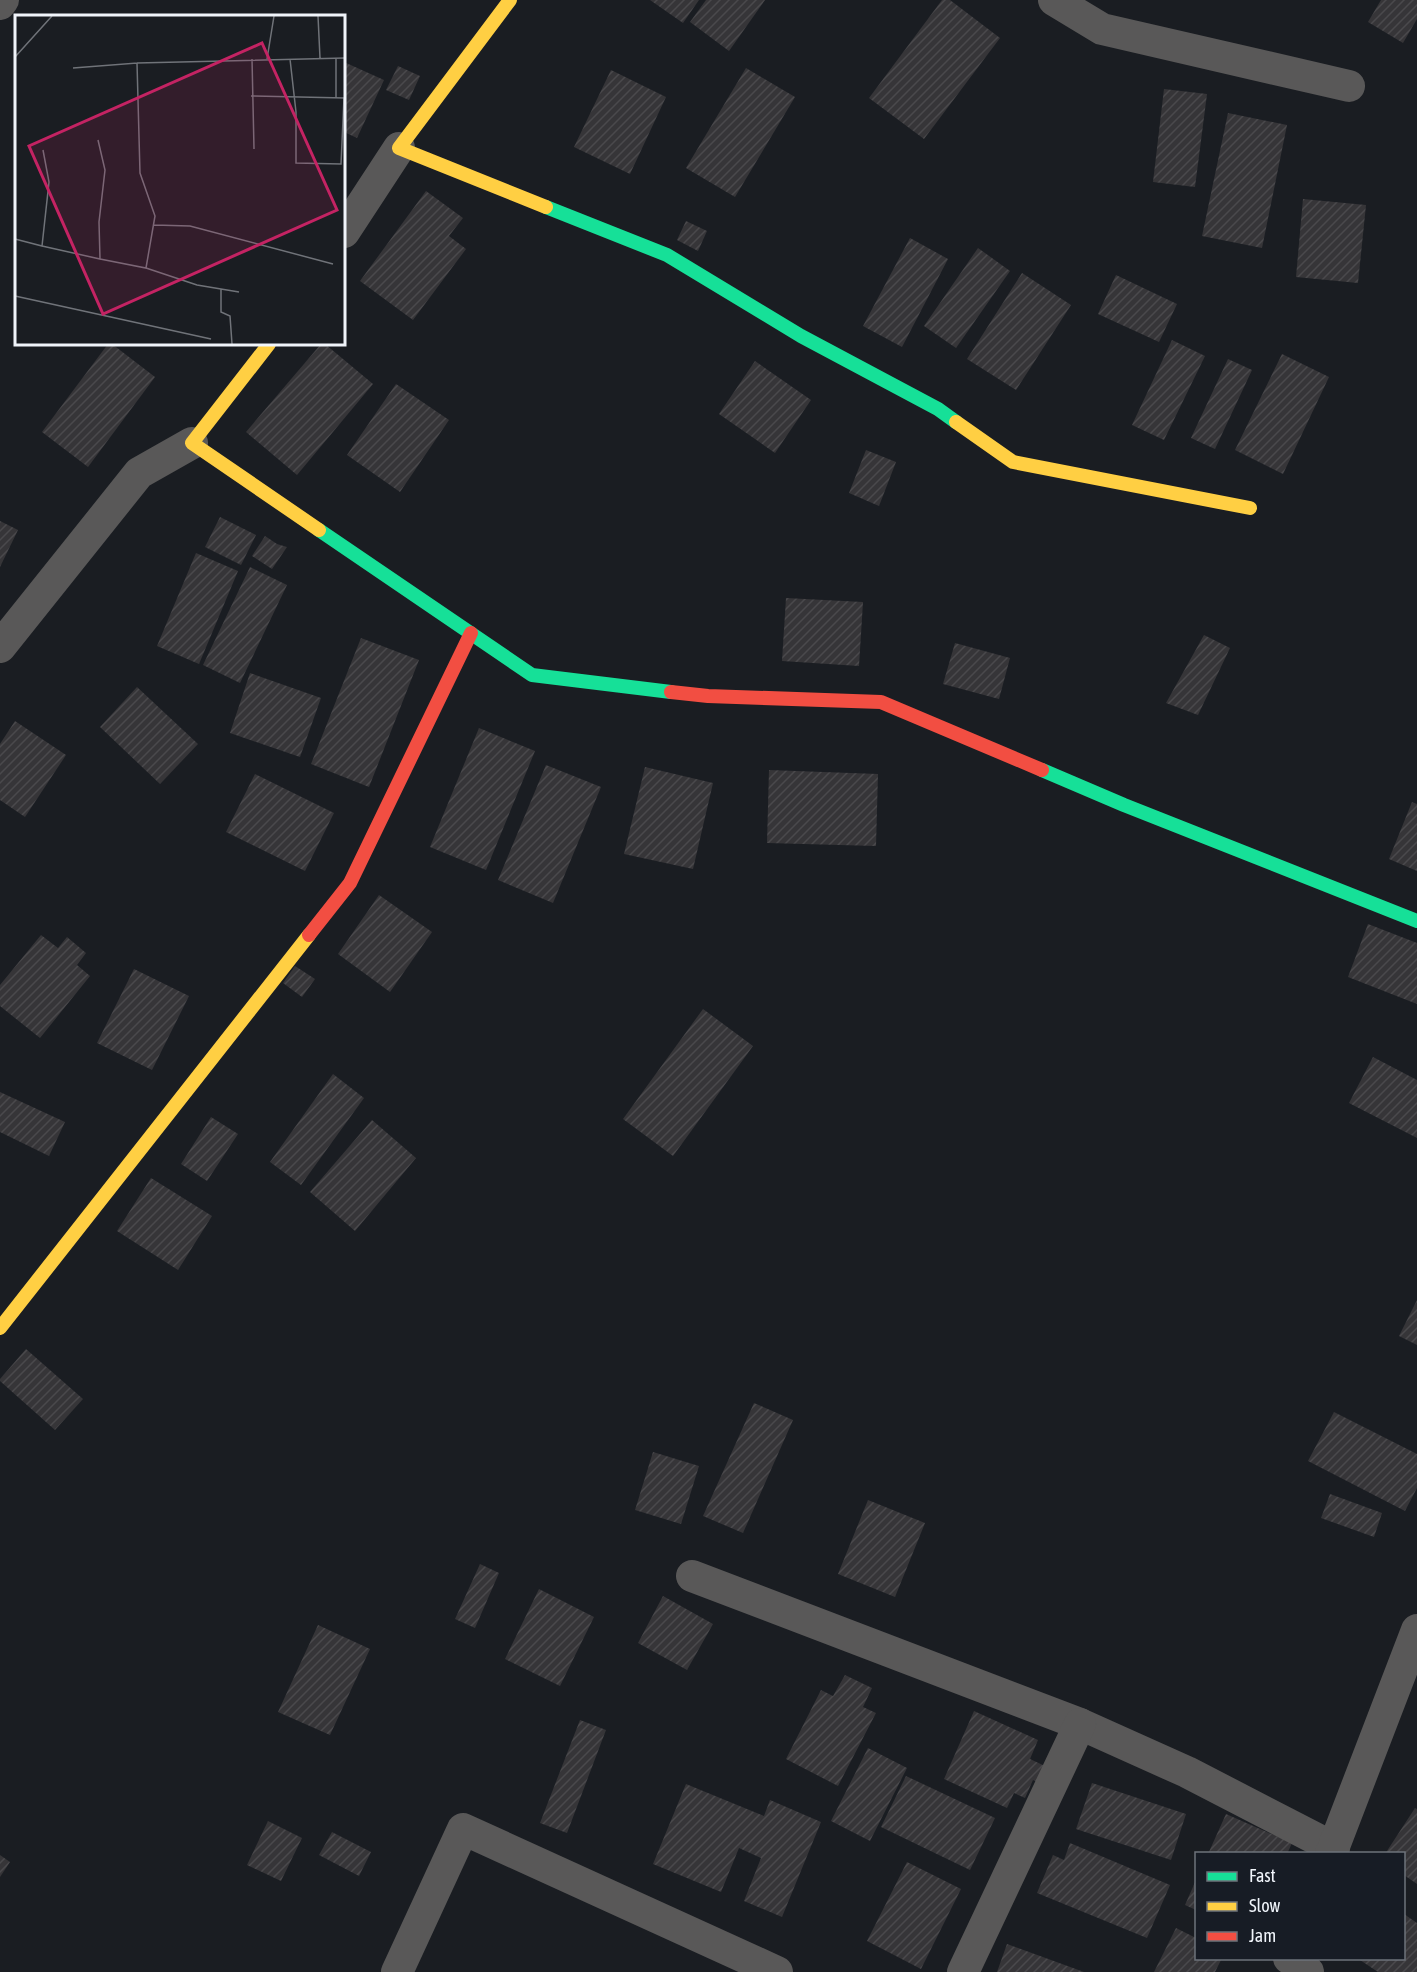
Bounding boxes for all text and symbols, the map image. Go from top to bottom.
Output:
inset map [15,15,345,345]
legend [1195,1852,1405,1960]
text: Fast [1249,1865,1276,1886]
text: Slow [1249,1895,1280,1916]
text: Jam [1249,1925,1276,1946]

